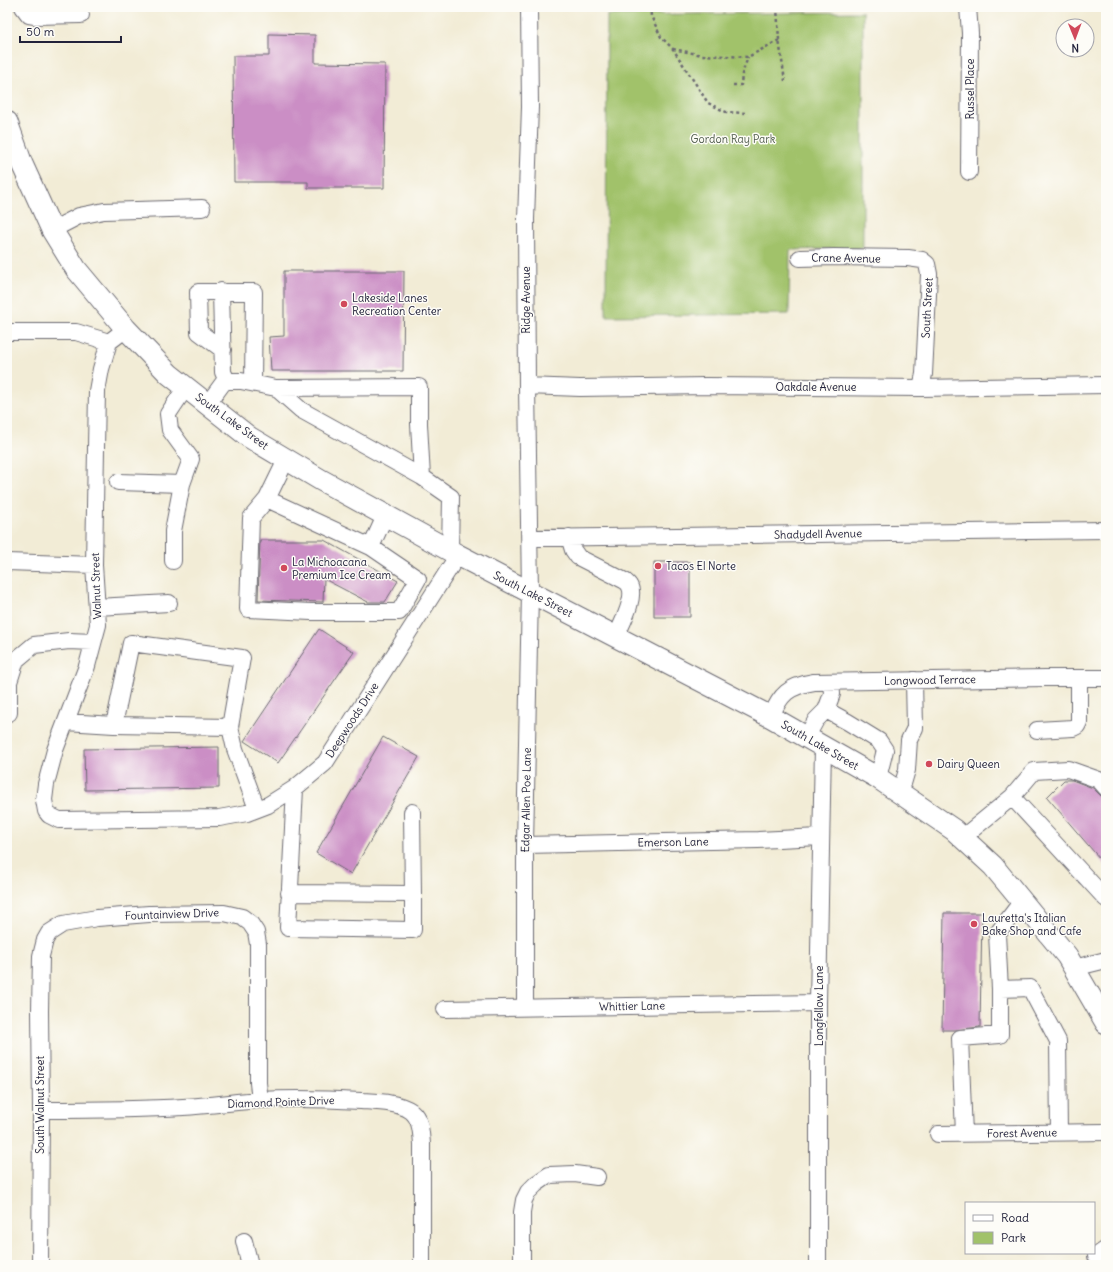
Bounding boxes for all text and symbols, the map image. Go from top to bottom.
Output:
scale bar [20,18,121,44]
north arrow [1055,18,1095,58]
text: 50 m [26,24,55,39]
text: N [1071,41,1079,55]
street label: Russel Place [963,58,977,120]
park label: Gordon Ray Park [691,132,776,146]
street label: Crane Avenue [811,250,881,266]
street label: Ridge Avenue [519,266,533,334]
street label: South Street [918,277,936,339]
place label: Lakeside Lanes Recreation Center [352,291,442,318]
marker: Lakeside Lanes Recreation Center [339,299,349,309]
street label: Oakdale Avenue [776,380,857,394]
street label: South Lake Street [193,390,272,452]
street label: Shadydell Avenue [774,526,862,542]
street label: Walnut Street [88,552,104,620]
place label: La Michoacana Premium Ice Cream [292,555,391,582]
place label: Tacos El Norte [666,559,736,573]
marker: Tacos El Norte [653,561,663,571]
marker: La Michoacana Premium Ice Cream [279,563,289,573]
street label: South Lake Street [491,568,575,620]
street label: Longwood Terrace [884,672,976,688]
street label: Deepwoods Drive [322,680,382,760]
street label: South Lake Street [779,717,861,773]
street label: Edgar Allen Poe Lane [518,747,534,853]
place label: Dairy Queen [937,757,1000,771]
marker: Dairy Queen [924,759,934,769]
street label: Emerson Lane [637,834,709,850]
street label: Fountainview Drive [125,905,219,923]
place label: Lauretta's Italian Bake Shop and Cafe [982,911,1082,938]
marker: Lauretta's Italian Bake Shop and Cafe [969,919,979,929]
street label: Longfellow Lane [812,966,826,1046]
street label: Whittier Lane [599,998,665,1014]
street label: South Walnut Street [33,1056,47,1154]
street label: Diamond Pointe Drive [227,1093,335,1111]
street label: Forest Avenue [987,1125,1057,1141]
legend [965,1202,1095,1254]
text: Road [1001,1210,1029,1225]
text: Park [1001,1230,1026,1245]

